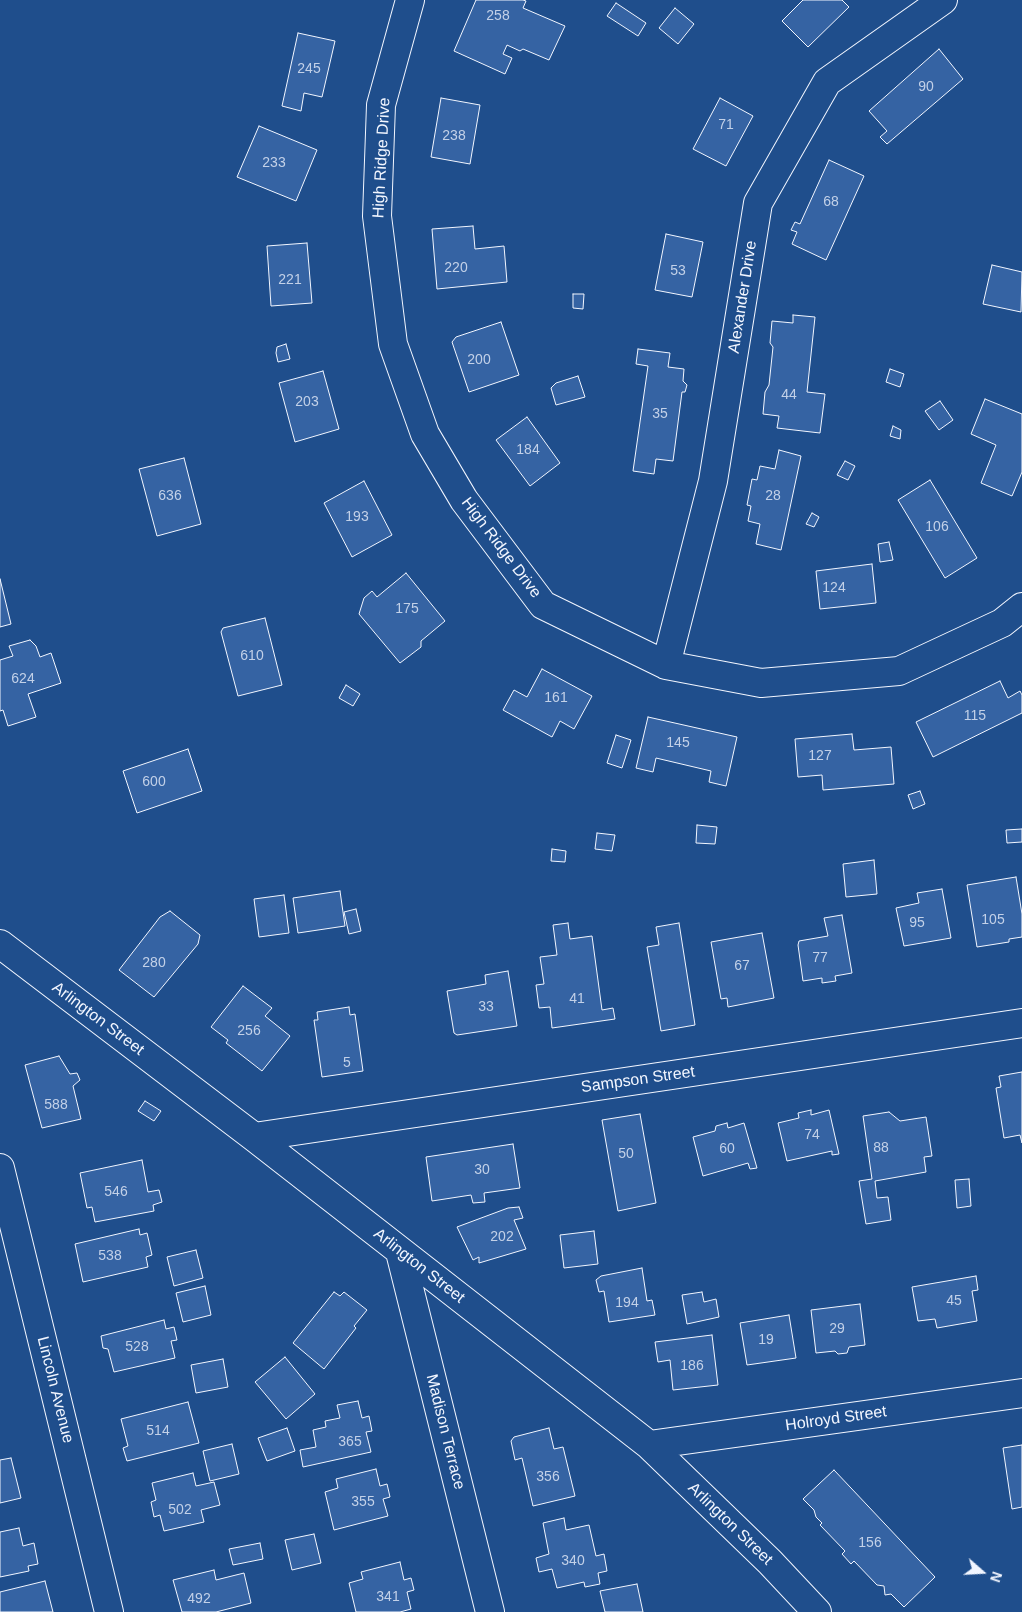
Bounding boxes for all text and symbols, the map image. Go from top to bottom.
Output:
house number: 258 [486,8,510,24]
house number: 245 [297,61,321,77]
house number: 90 [918,79,934,95]
street label: High Ridge Drive [369,97,395,219]
house number: 71 [718,117,734,133]
house number: 238 [442,128,466,144]
house number: 233 [262,155,286,171]
house number: 68 [823,194,839,210]
street label: Alexander Drive [725,239,761,355]
house number: 220 [444,260,468,276]
house number: 53 [670,263,686,279]
house number: 221 [278,272,302,288]
house number: 200 [467,352,491,368]
house number: 44 [781,387,797,403]
house number: 203 [295,394,319,410]
house number: 35 [652,406,668,422]
house number: 184 [516,442,540,458]
house number: 636 [158,488,182,504]
house number: 28 [765,488,781,504]
street label: High Ridge Drive [457,494,545,602]
house number: 193 [345,509,369,525]
house number: 106 [925,519,949,535]
house number: 124 [822,580,846,596]
house number: 175 [395,601,419,617]
house number: 610 [240,648,264,664]
house number: 624 [11,671,35,687]
house number: 161 [544,690,568,706]
house number: 115 [964,708,986,724]
house number: 145 [666,735,690,751]
house number: 127 [808,748,832,764]
house number: 600 [142,774,166,790]
house number: 105 [981,912,1005,928]
house number: 95 [909,915,925,931]
house number: 77 [812,950,828,966]
house number: 280 [142,955,166,971]
house number: 67 [734,958,750,974]
street label: Arlington Street [48,978,148,1060]
house number: 41 [569,991,585,1007]
house number: 33 [478,999,494,1015]
house number: 256 [237,1023,261,1039]
house number: 5 [343,1055,351,1071]
street label: Sampson Street [580,1063,696,1097]
house number: 588 [44,1097,68,1113]
house number: 74 [804,1127,820,1143]
house number: 88 [873,1140,889,1156]
house number: 60 [719,1141,735,1157]
house number: 50 [618,1146,634,1162]
house number: 30 [474,1162,490,1178]
house number: 546 [104,1184,128,1200]
street label: Arlington Street [370,1224,468,1308]
house number: 202 [490,1229,514,1245]
house number: 538 [98,1248,122,1264]
house number: 45 [946,1293,962,1309]
house number: 194 [615,1295,639,1311]
house number: 29 [829,1321,845,1337]
house number: 19 [758,1332,774,1348]
street label: Lincoln Avenue [32,1335,78,1445]
house number: 528 [125,1339,149,1355]
house number: 186 [680,1358,704,1374]
street label: Madison Terrace [421,1372,469,1492]
street label: Holroyd Street [784,1402,888,1436]
house number: 514 [146,1423,170,1439]
house number: 365 [338,1434,362,1450]
house number: 356 [536,1469,560,1485]
street label: Arlington Street [684,1479,776,1569]
house number: 355 [351,1494,375,1510]
house number: 502 [168,1502,192,1518]
house number: 156 [858,1535,882,1551]
north arrow [957,1547,1007,1597]
house number: 340 [561,1553,585,1569]
text: N [987,1569,1005,1584]
house number: 341 [376,1589,400,1605]
house number: 492 [187,1591,211,1607]

